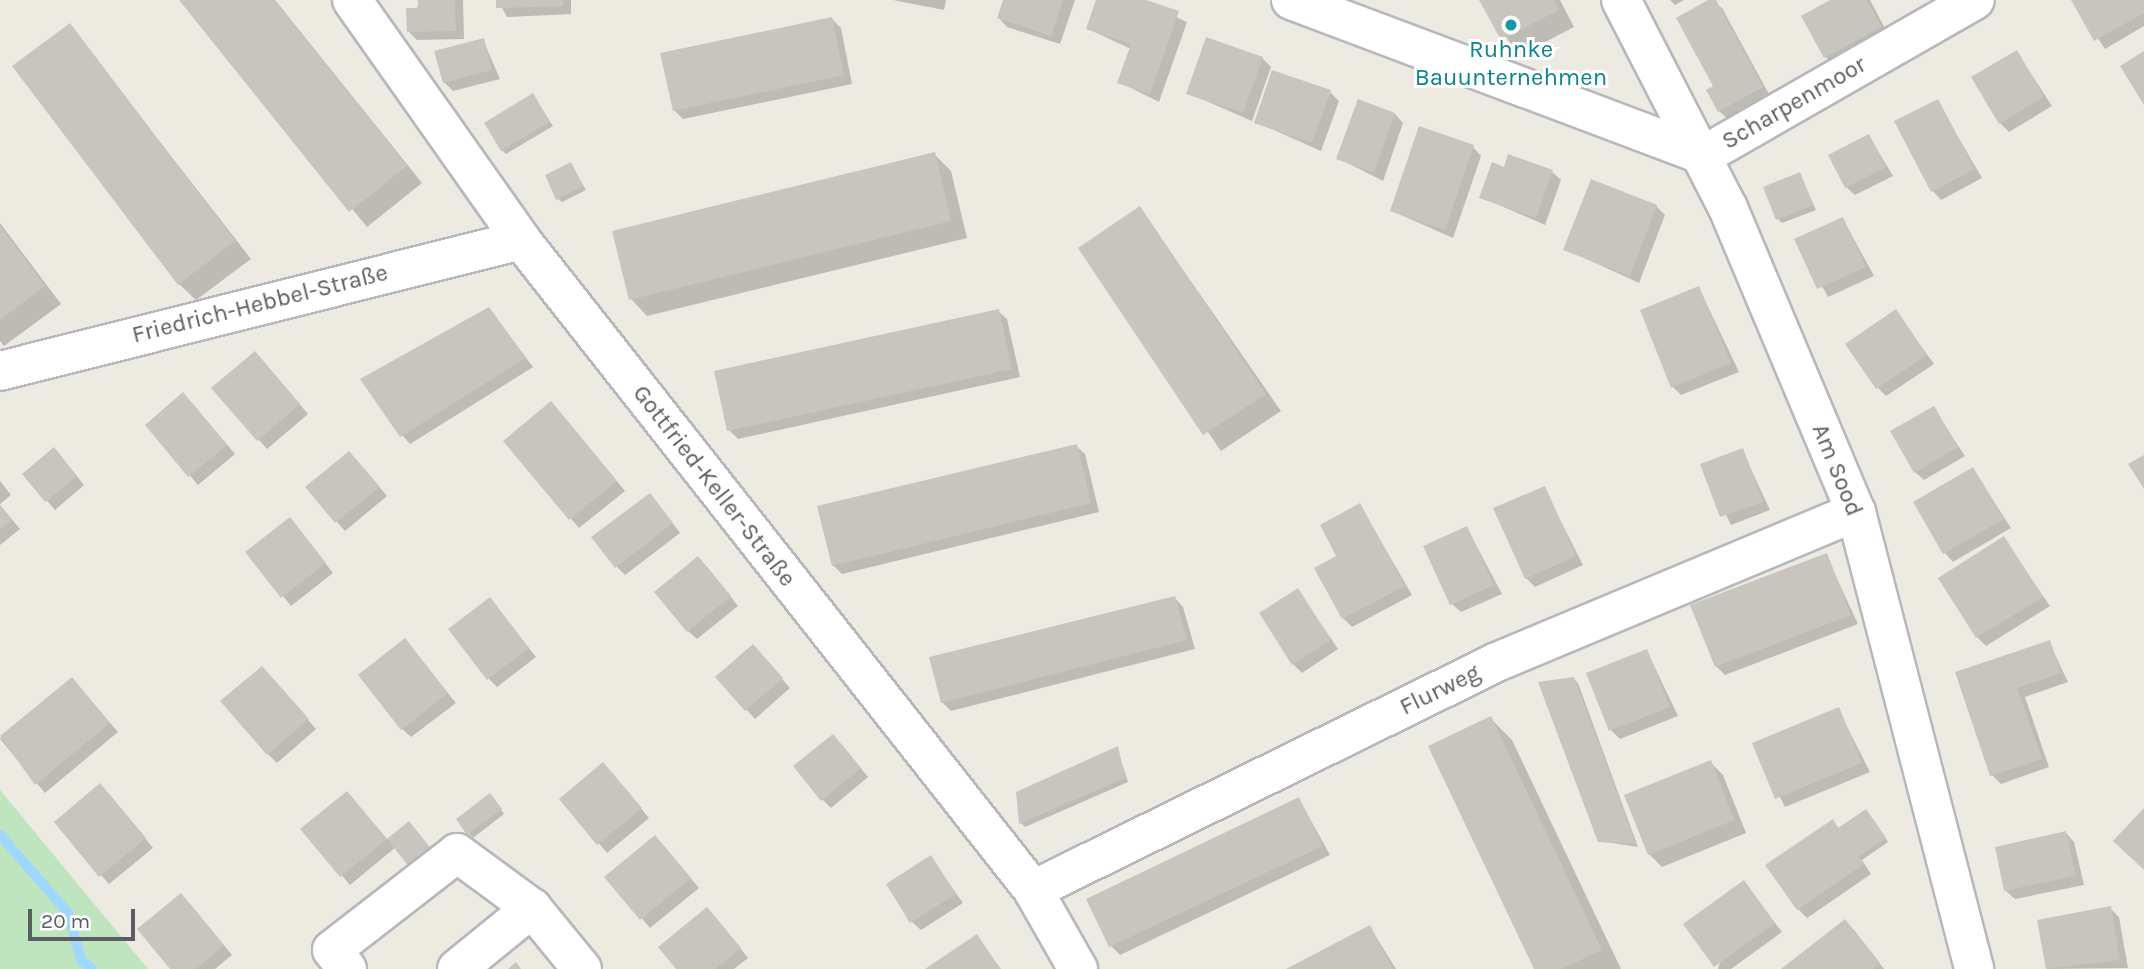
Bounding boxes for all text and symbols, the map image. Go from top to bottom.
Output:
marker: Ruhnke Bauunternehmen [1503,17,1519,33]
place label: Ruhnke Bauunternehmen [1415,36,1607,92]
street label: Scharpenmoor [1717,50,1871,156]
street label: Friedrich-Hebbel-Straße [129,258,391,350]
street label: Gottfried-Keller-Straße [626,380,802,592]
street label: Am Sood [1805,420,1869,520]
street label: Flurweg [1395,658,1485,722]
scale bar [32,895,138,939]
text: 20 m [41,909,90,933]

